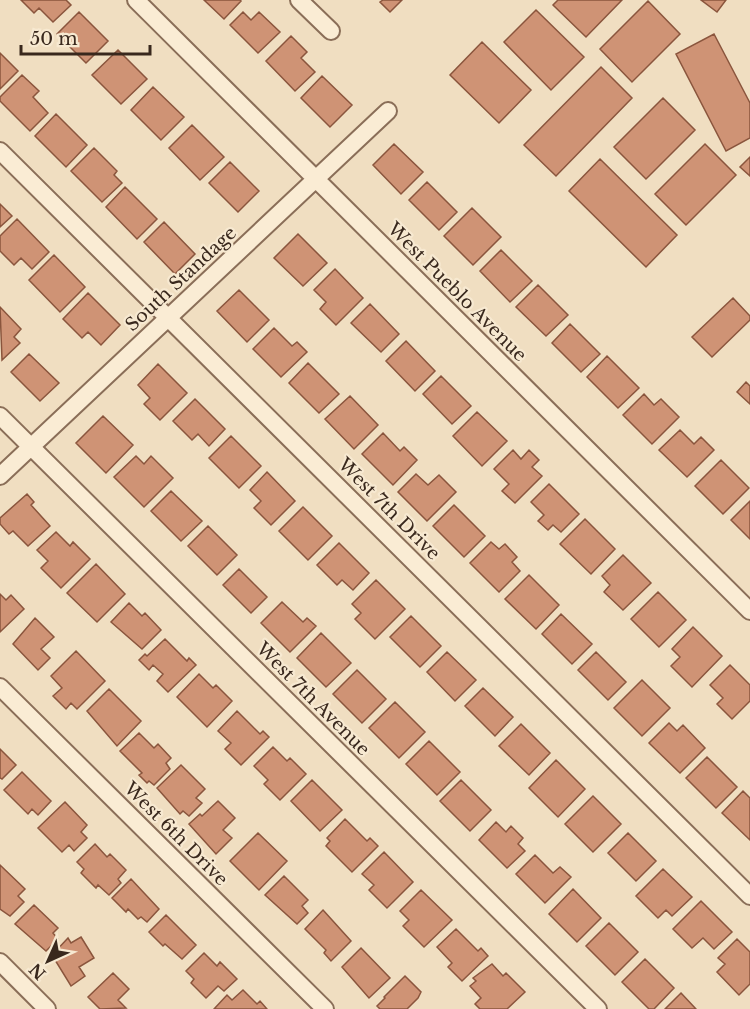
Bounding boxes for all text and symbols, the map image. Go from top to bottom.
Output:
scale bar [21,18,150,56]
text: 50 m [30,28,78,50]
street label: West Pueblo Avenue [382,217,531,366]
street label: South Standage [121,222,241,336]
street label: West 7th Drive [333,453,445,565]
street label: West 7th Avenue [251,637,374,760]
street label: West 6th Drive [119,777,232,890]
north arrow [18,931,78,991]
text: N [25,959,50,984]

